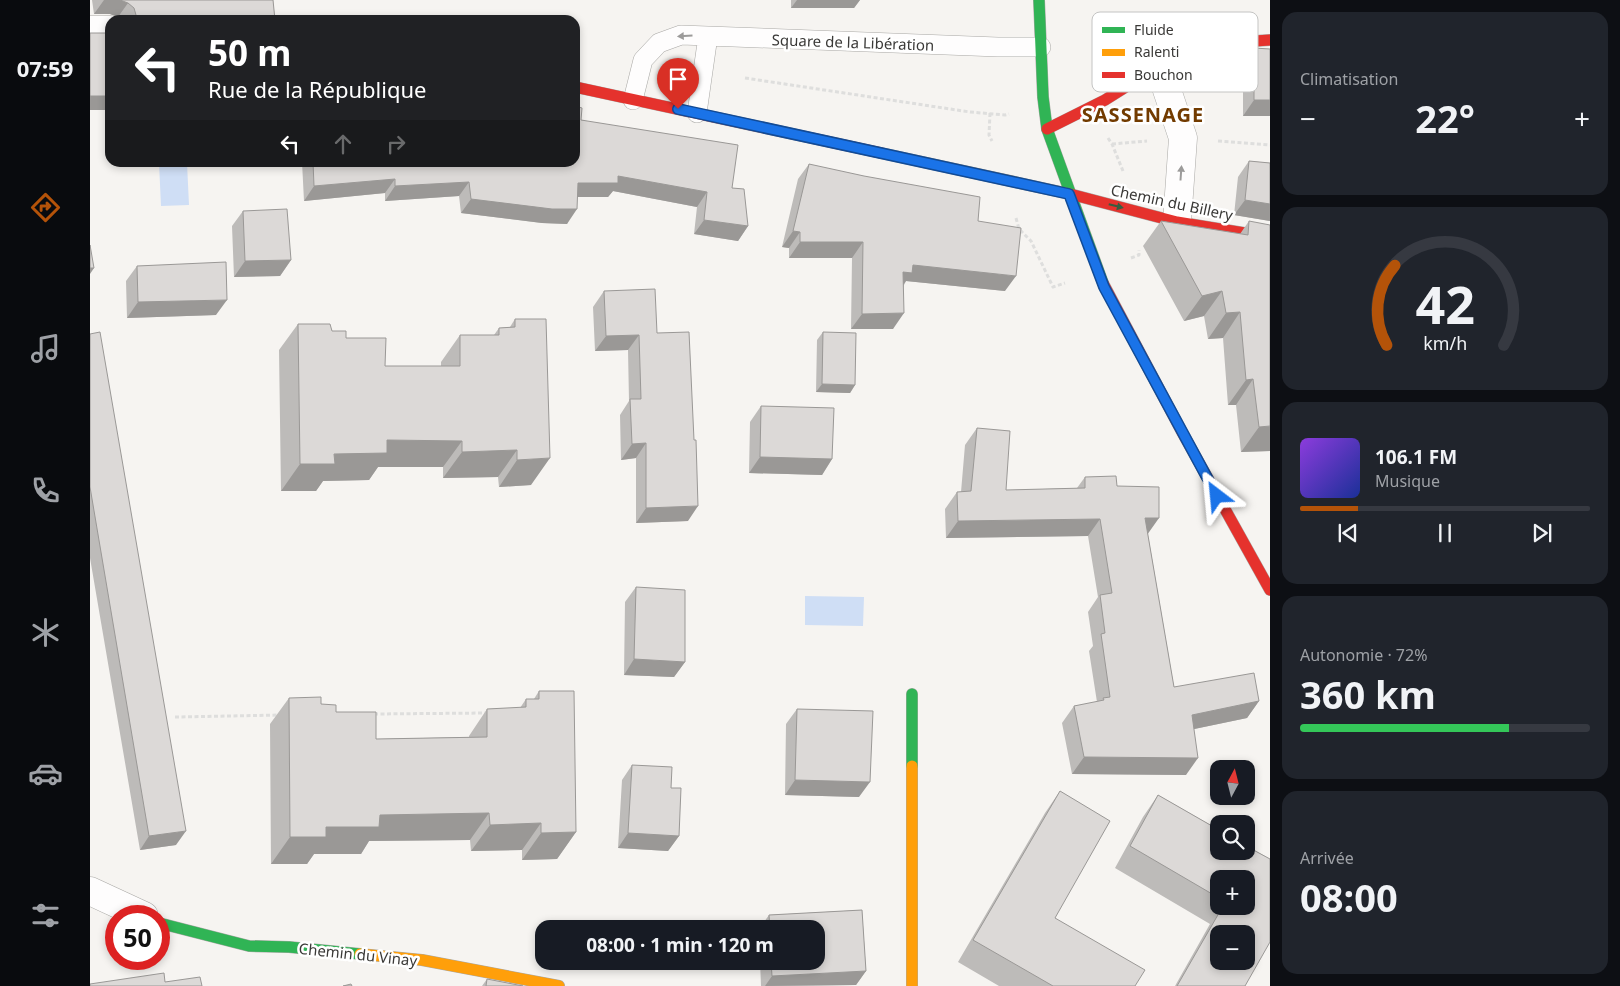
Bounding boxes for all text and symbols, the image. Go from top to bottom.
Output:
legend [1092,12,1258,92]
text: Fluide [1134,20,1174,39]
text: 50 m [208,29,291,76]
street label: Square de la Libération [771,29,935,55]
one-way arrow [677,32,693,40]
icon: left [125,35,190,100]
text: Ralenti [1134,42,1179,61]
text: 07:59 [17,53,73,83]
pin [657,58,699,109]
icon: arrive [664,65,692,93]
text: Bouchon [1134,65,1193,84]
text: Climatisation [1300,68,1398,90]
text: Rue de la République [208,74,426,104]
text: 22° [1415,92,1475,144]
text: − [1300,99,1316,137]
text: + [1574,99,1590,137]
district label: SASSENAGE [1082,101,1204,128]
icon: left [276,130,304,158]
icon: ahead [329,130,357,158]
icon: right [382,130,410,158]
one-way arrow [1177,165,1185,181]
street label: Chemin du Billery [1109,179,1235,225]
icon: directions [28,190,63,225]
one-way arrow [1109,202,1124,210]
text: 42 [1415,268,1475,339]
icon: music [28,331,63,366]
text: km/h [1423,331,1467,355]
text: 106.1 FM [1375,444,1457,470]
position arrow [1190,469,1242,521]
text: Musique [1375,470,1440,492]
icon: phone [28,473,63,508]
icon: previous [1334,519,1362,547]
icon: pause [1431,519,1459,547]
icon: next [1528,519,1556,547]
icon: climate [28,615,63,650]
text: Autonomie · 72% [1300,644,1427,666]
text: 360 km [1300,668,1436,720]
icon: car [28,756,63,791]
north arrow [1210,760,1255,805]
map controls [1210,760,1255,970]
button: search [1210,815,1255,860]
text: Arrivée [1300,847,1354,869]
button: + [1210,870,1255,915]
text: 08:00 [1300,871,1398,923]
icon: filters [28,898,63,933]
speed limit sign: 50 [105,905,170,970]
button: − [1210,925,1255,970]
text: 08:00 · 1 min · 120 m [586,932,774,958]
street label: Chemin du Vinay [298,938,418,970]

